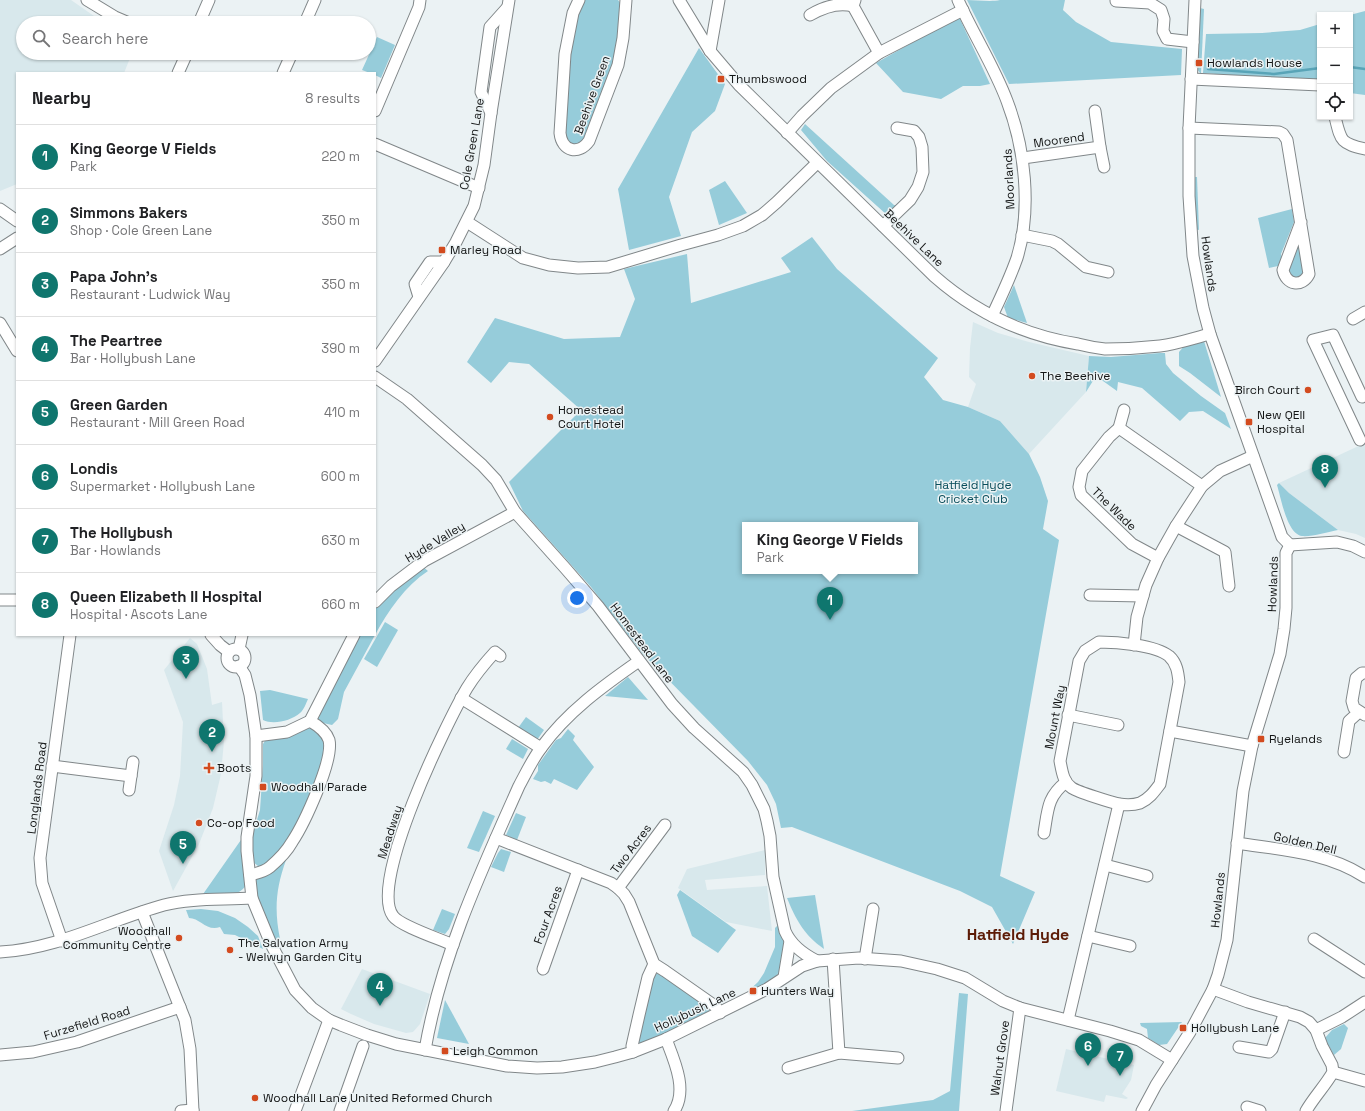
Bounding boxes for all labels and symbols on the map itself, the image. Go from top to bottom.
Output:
street label: Beehive Green [570,53,614,137]
place label: Howlands House [1207,55,1302,71]
marker: Howlands House [1194,58,1204,68]
place label: Thumbswood [729,71,807,87]
marker: Thumbswood [716,74,726,84]
street label: Cole Green Lane [456,97,488,191]
street label: Moorend [1032,128,1086,152]
street label: Moorlands [999,148,1019,210]
street label: Beehive Lane [881,206,947,270]
street label: Howlands [1197,235,1221,293]
place label: Marley Road [450,242,522,258]
marker: Marley Road [437,245,447,255]
place label: The Beehive [1040,368,1110,384]
marker: The Beehive [1027,371,1037,381]
place label: Birch Court [1235,382,1300,398]
marker: Birch Court [1303,385,1313,395]
place label: Homestead Court Hotel [558,402,624,432]
place label: New QEII Hospital [1257,407,1305,437]
marker: Homestead Court Hotel [545,412,555,422]
marker: New QEII Hospital [1244,417,1254,427]
pin: 8 [1312,455,1338,488]
park label: Hatfield Hyde Cricket Club [934,477,1012,507]
street label: The Wade [1088,484,1140,534]
street label: Hyde Valley [402,518,468,566]
street label: Howlands [1264,556,1282,612]
pin: 1 [817,587,843,620]
your location [567,588,587,608]
street label: Homestead Lane [606,600,678,686]
pin: 3 [173,646,199,679]
street label: Mount Way [1041,683,1069,751]
pin: 2 [199,719,225,752]
place label: Ryelands [1269,731,1322,747]
marker: Ryelands [1256,734,1266,744]
street label: Longlands Road [23,741,51,835]
place label: Boots [217,760,251,776]
marker: Boots [204,763,214,773]
place label: Woodhall Parade [271,779,367,795]
marker: Woodhall Parade [258,782,268,792]
street label: Meadway [374,803,406,861]
place label: Co-op Food [207,815,275,831]
marker: Co-op Food [194,818,204,828]
street label: Two Acres [607,821,655,877]
street label: Golden Dell [1272,828,1338,858]
pin: 5 [170,831,196,864]
street label: Howlands [1207,871,1229,929]
street label: Four Acres [530,884,566,946]
place label: Woodhall Community Centre [63,923,171,953]
district label: Hatfield Hyde [967,924,1069,945]
marker: Woodhall Community Centre [174,933,184,943]
place label: The Salvation Army - Welwyn Garden City [238,935,362,965]
marker: The Salvation Army - Welwyn Garden City [225,945,235,955]
pin: 4 [367,973,393,1006]
place label: Hunters Way [761,983,834,999]
street label: Hollybush Lane [652,984,738,1036]
marker: Hunters Way [748,986,758,996]
street label: Furzefield Road [42,1002,132,1044]
street label: Walnut Grove [987,1019,1013,1097]
place label: Hollybush Lane [1191,1020,1279,1036]
marker: Hollybush Lane [1178,1023,1188,1033]
pin: 6 [1075,1033,1101,1066]
place label: Leigh Common [453,1043,538,1059]
pin: 7 [1107,1043,1133,1076]
marker: Leigh Common [440,1046,450,1056]
place label: Woodhall Lane United Reformed Church [263,1090,492,1106]
marker: Woodhall Lane United Reformed Church [250,1093,260,1103]

